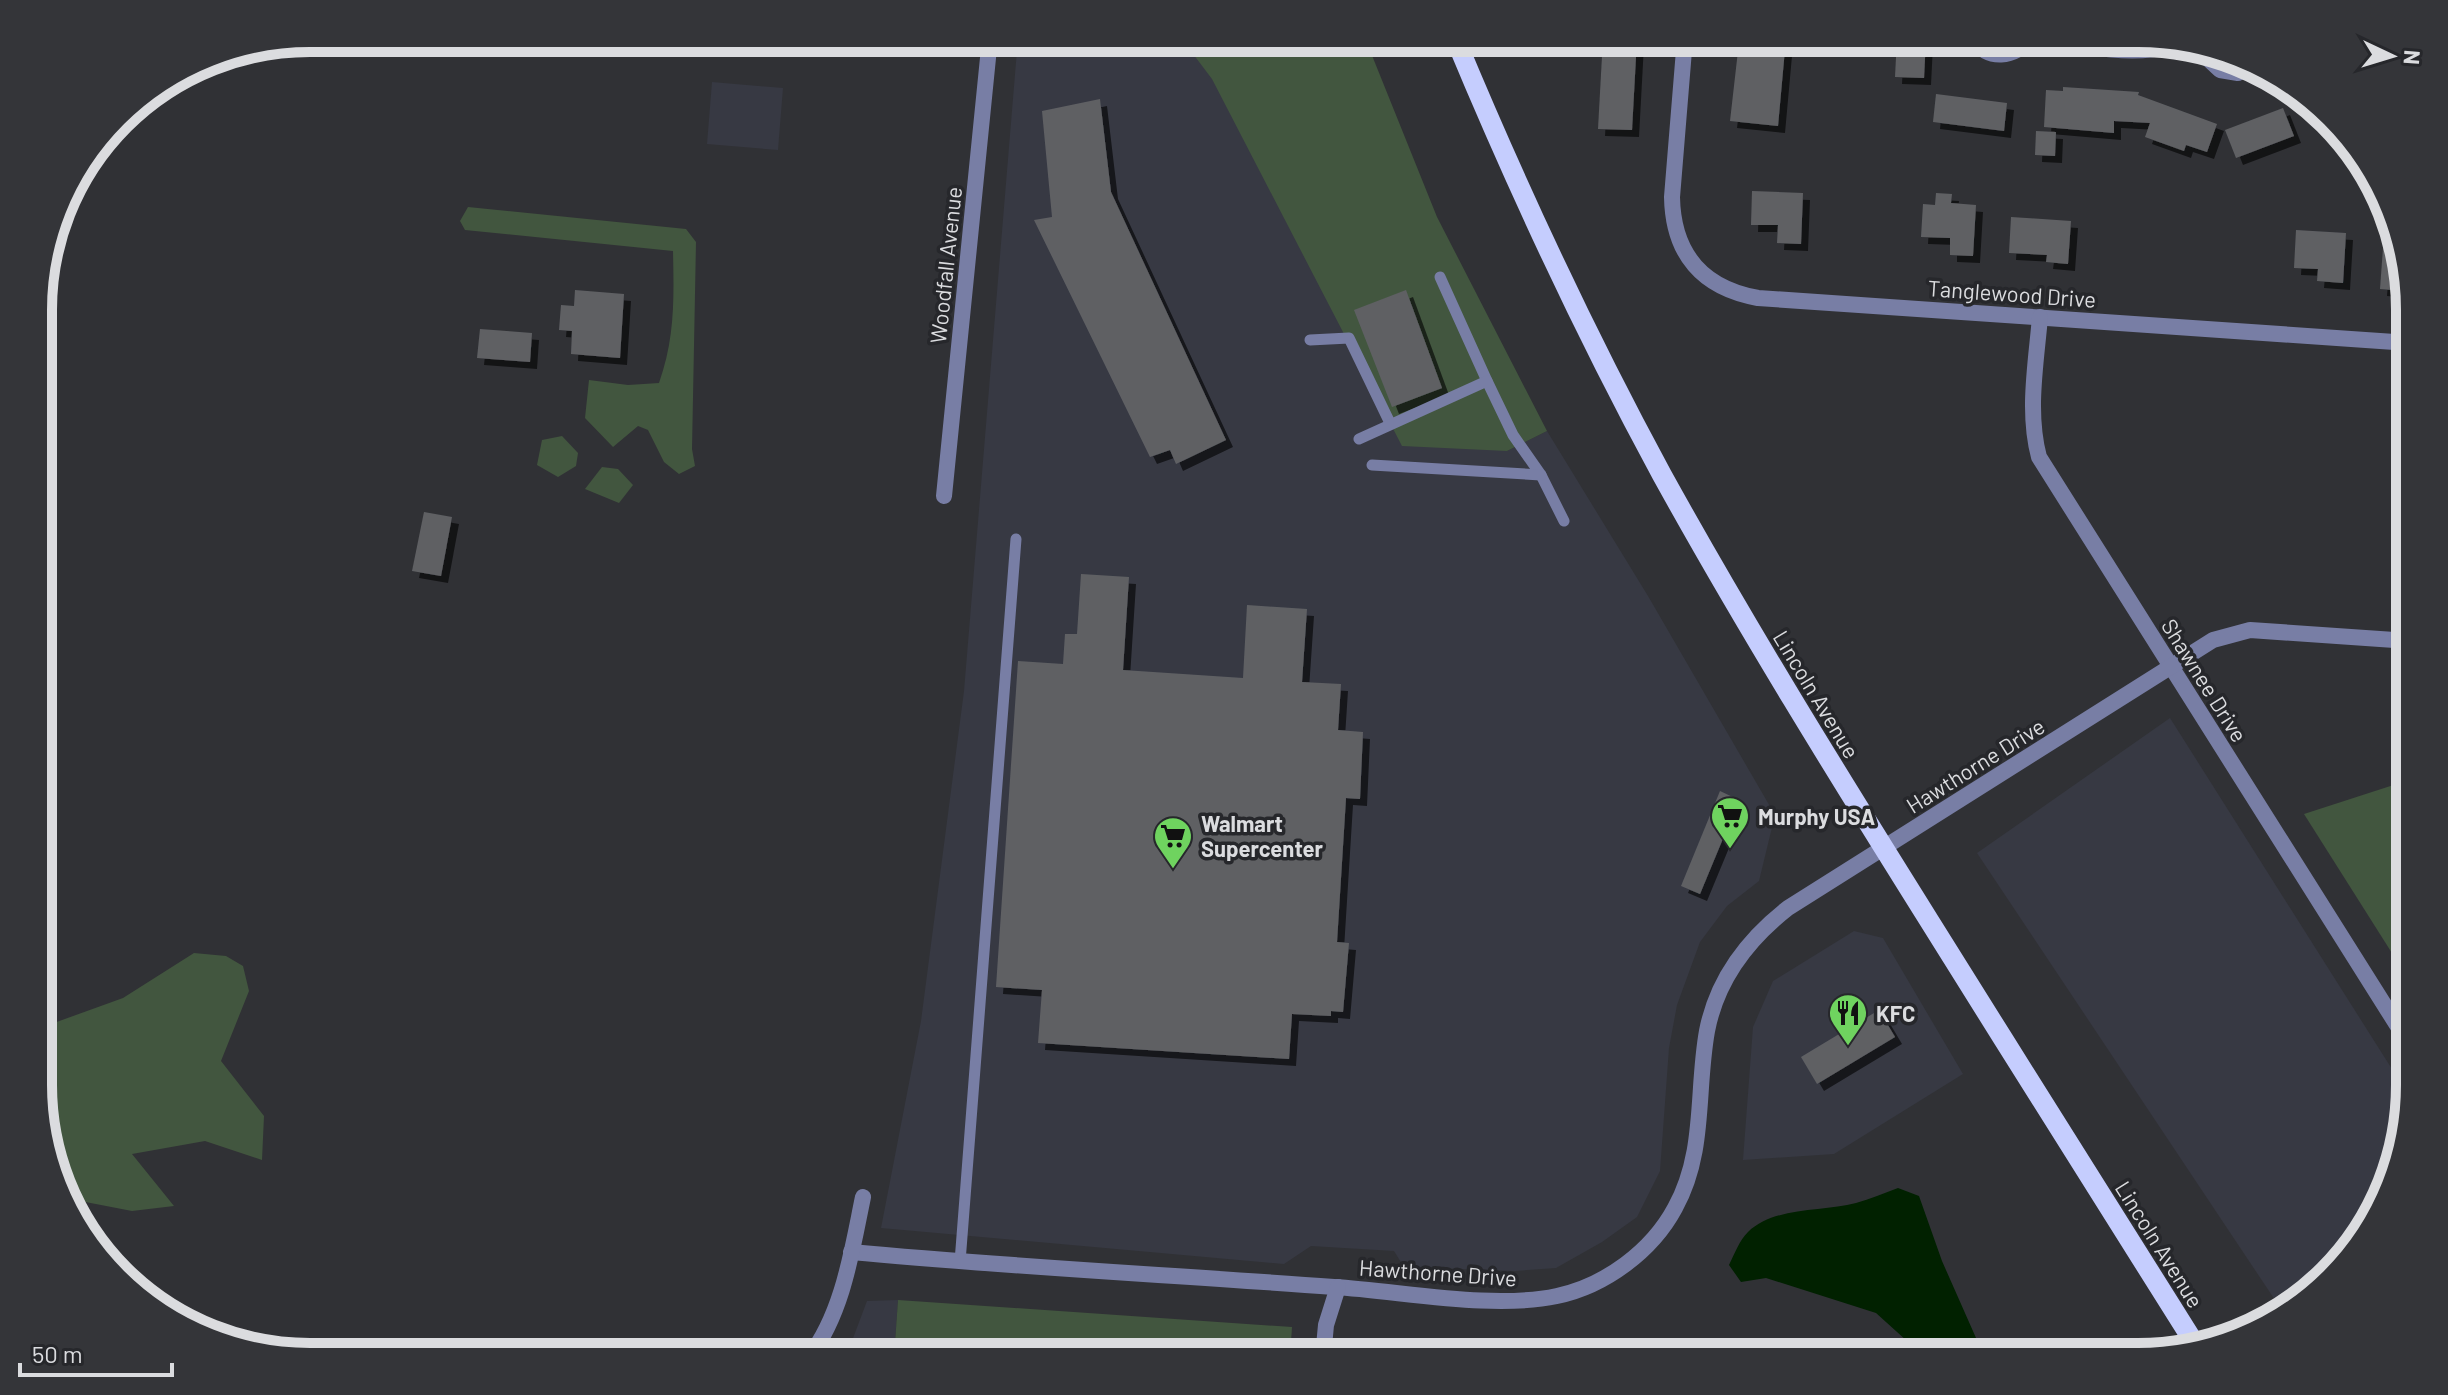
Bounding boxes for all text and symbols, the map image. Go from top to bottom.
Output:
north arrow [2352,16,2432,96]
text: N [2399,49,2426,66]
street label: Woodfall Avenue [924,185,966,345]
street label: Tanglewood Drive [1927,274,2097,312]
street label: Shawnee Drive [2157,614,2253,746]
street label: Lincoln Avenue [1769,625,1865,763]
street label: Hawthorne Drive [1901,712,2049,818]
supermarket icon: Murphy USA [1709,795,1751,850]
place label: Murphy USA [1758,803,1876,829]
place label: Walmart Supercenter [1201,810,1324,861]
supermarket icon: Walmart Supercenter [1152,815,1194,870]
restaurant icon: KFC [1827,992,1869,1047]
place label: KFC [1876,1000,1915,1026]
street label: Lincoln Avenue [2111,1176,2209,1312]
street label: Hawthorne Drive [1358,1254,1518,1290]
scale bar [20,1327,172,1377]
text: 50 m [32,1339,83,1368]

